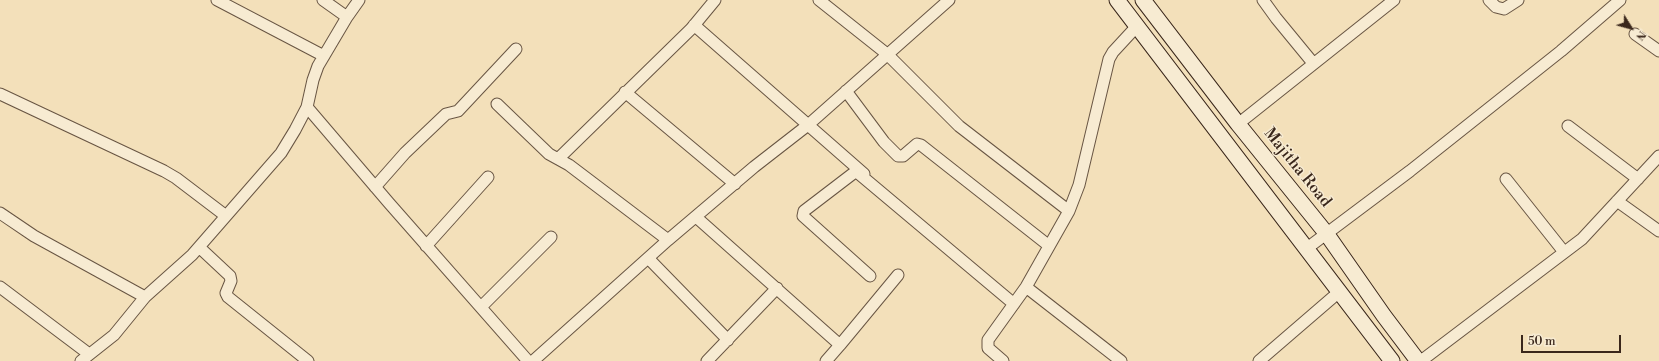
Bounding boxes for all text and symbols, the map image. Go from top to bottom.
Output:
north arrow [1611,8,1651,48]
text: N [1632,28,1649,43]
street label: Majitha Road [1259,125,1335,211]
scale bar [1523,327,1623,353]
text: 50 m [1528,334,1556,349]

